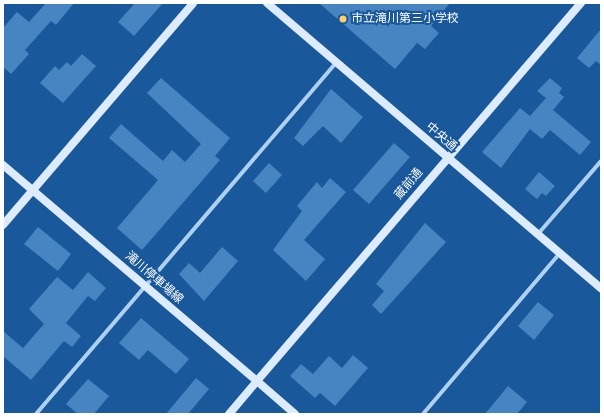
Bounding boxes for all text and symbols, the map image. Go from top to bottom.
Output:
place label: 市立滝川第三小学校 [351,12,459,26]
marker: 市立滝川第三小学校 [338,14,348,24]
street label: 中央通 [423,120,459,154]
street label: 蔵前通 [392,166,426,202]
street label: 滝川停車場線 [122,249,186,307]

